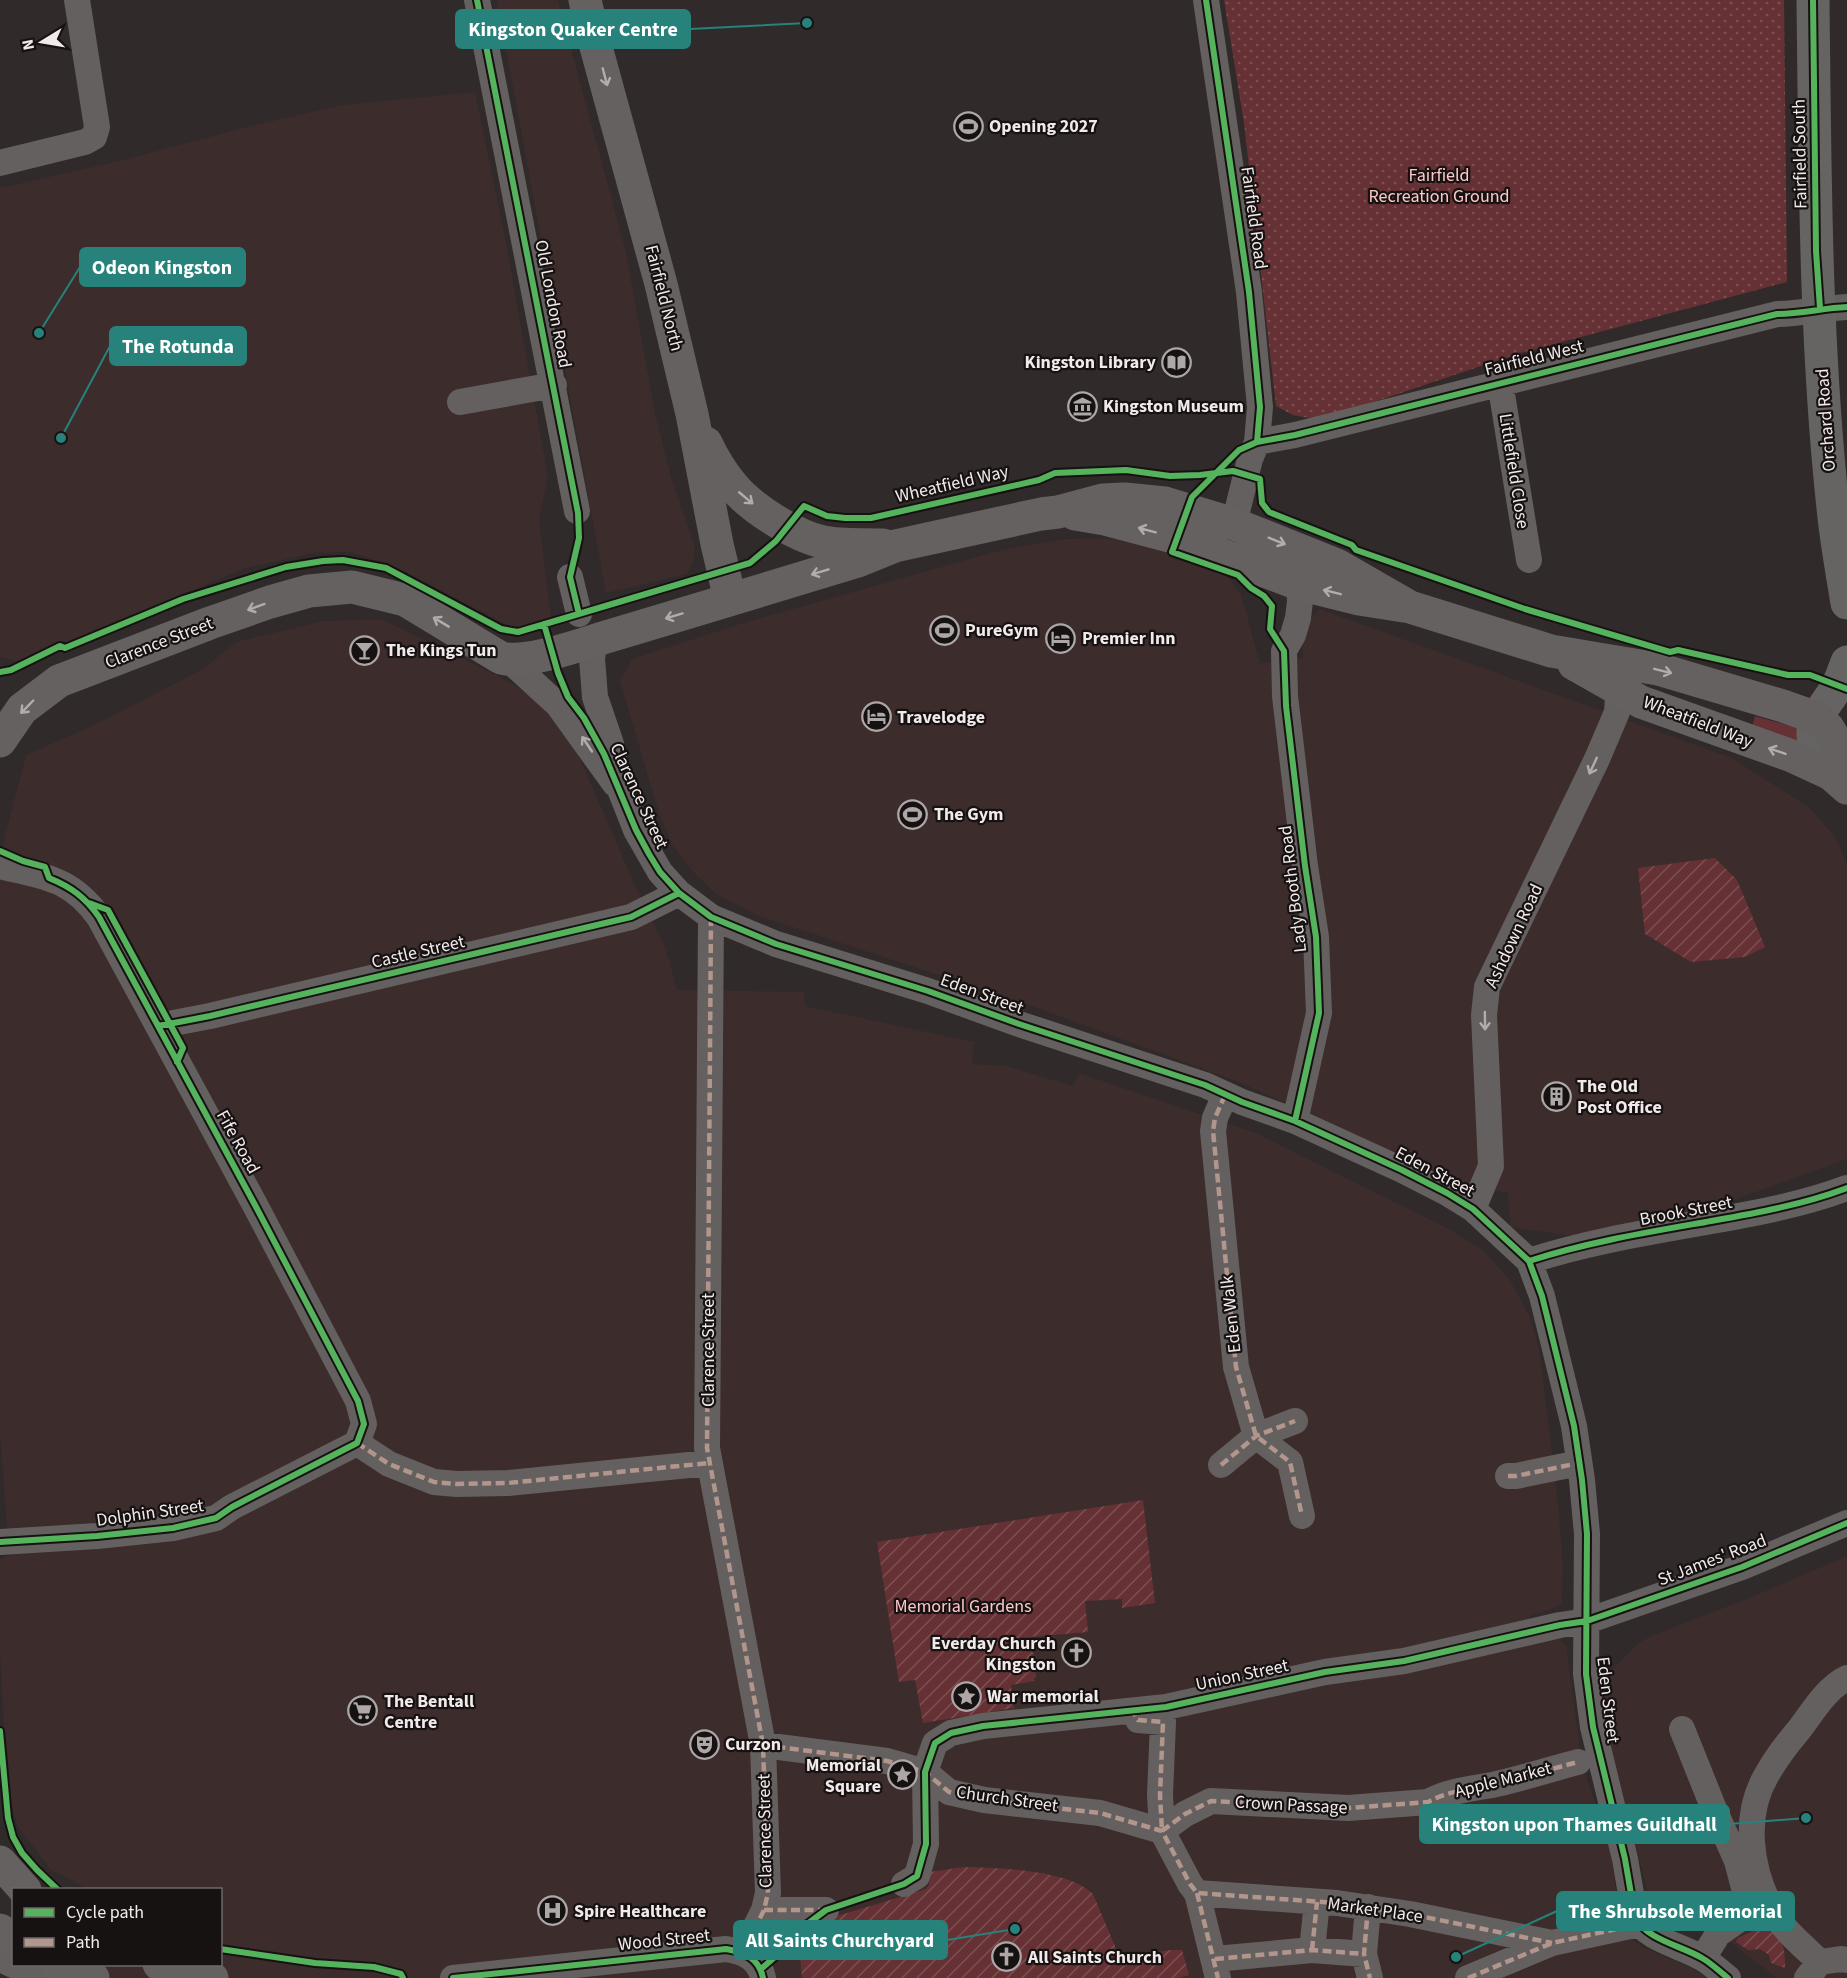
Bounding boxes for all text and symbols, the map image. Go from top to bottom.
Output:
callout: Kingston Quaker Centre [456,10,690,48]
north arrow [12,12,72,72]
text: Kingston Quaker Centre [468,16,678,44]
text: N [16,37,40,52]
one-way arrow [599,67,611,86]
street label: Fairfield South [1787,99,1813,209]
sports icon: Opening 2027 [952,110,984,142]
place label: Opening 2027 [989,114,1098,139]
park label: Fairfield Recreation Ground [1368,163,1510,209]
street label: Fairfield Road [1234,165,1274,271]
street label: Old London Road [528,238,578,370]
street label: Fairfield North [639,242,689,354]
callout: Odeon Kingston [80,248,245,286]
text: Odeon Kingston [92,254,232,282]
callout: The Rotunda [110,327,246,365]
text: The Rotunda [122,333,234,361]
street label: Fairfield West [1482,334,1586,382]
library icon: Kingston Library [1161,346,1193,378]
place label: Kingston Library [1025,350,1157,375]
street label: Orchard Road [1810,368,1842,472]
museum icon: Kingston Museum [1066,390,1098,422]
place label: Kingston Museum [1103,394,1244,419]
street label: Littlefield Close [1493,412,1535,530]
street label: Wheatfield Way [893,459,1012,509]
one-way arrow [738,491,753,505]
one-way arrow [1138,524,1157,535]
one-way arrow [1267,536,1285,547]
one-way arrow [810,567,829,578]
one-way arrow [1322,586,1341,598]
one-way arrow [247,602,266,613]
street label: Clarence Street [101,611,217,675]
one-way arrow [665,611,684,622]
sports icon: PureGym [928,614,960,646]
one-way arrow [433,616,450,628]
place label: PureGym [965,618,1039,643]
hotel icon: Premier Inn [1045,622,1077,654]
place label: Premier Inn [1082,626,1176,651]
bar icon: The Kings Tun [349,634,381,666]
place label: The Kings Tun [386,638,497,663]
one-way arrow [1653,665,1672,677]
street label: Wheatfield Way [1640,690,1757,755]
one-way arrow [20,699,34,714]
hotel icon: Travelodge [860,701,892,733]
place label: Travelodge [897,705,985,730]
one-way arrow [581,737,593,753]
street label: Clarence Street [604,739,674,853]
one-way arrow [1768,745,1787,756]
one-way arrow [1587,757,1599,775]
sports icon: The Gym [897,798,929,830]
place label: The Gym [934,802,1004,827]
street label: Lady Booth Road [1273,824,1313,954]
street label: Ashdown Road [1479,880,1549,992]
street label: Castle Street [369,929,467,975]
street label: Eden Street [937,967,1027,1021]
one-way arrow [1479,1010,1491,1030]
place label: The Old Post Office [1577,1074,1662,1120]
building icon: The Old Post Office [1540,1080,1572,1112]
street label: Fife Road [210,1106,266,1178]
street label: Eden Street [1391,1141,1479,1203]
street label: Brook Street [1638,1190,1734,1232]
street label: Eden Walk [1214,1274,1248,1354]
street label: Clarence Street [696,1293,721,1407]
street label: Dolphin Street [95,1493,205,1533]
street label: St James' Road [1654,1528,1770,1592]
park label: Memorial Gardens [894,1594,1032,1619]
place label: Everday Church Kingston [931,1631,1056,1677]
church icon: Everday Church Kingston [1061,1637,1093,1669]
street label: Union Street [1193,1653,1291,1697]
street label: Eden Street [1590,1655,1626,1745]
place icon: War memorial [950,1680,982,1712]
place label: War memorial [987,1684,1099,1709]
place label: The Bentall Centre [384,1689,474,1735]
supermarket icon: The Bentall Centre [347,1695,379,1727]
theatre icon: Curzon [688,1728,720,1760]
place label: Curzon [725,1732,781,1757]
place label: Memorial Square [806,1753,881,1799]
street label: Apple Market [1452,1756,1554,1804]
place icon: Memorial Square [886,1759,918,1791]
street label: Clarence Street [752,1774,778,1888]
street label: Church Street [954,1779,1060,1819]
street label: Crown Passage [1234,1790,1348,1820]
callout: Kingston upon Thames Guildhall [1420,1805,1729,1843]
text: Kingston upon Thames Guildhall [1431,1811,1717,1839]
legend [12,1888,222,1966]
street label: Market Place [1326,1891,1424,1929]
callout: The Shrubsole Memorial [1557,1892,1794,1930]
hospital icon: Spire Healthcare [537,1895,569,1927]
text: The Shrubsole Memorial [1568,1898,1782,1926]
place label: Spire Healthcare [574,1899,706,1924]
text: Cycle path [66,1900,144,1925]
callout: All Saints Churchyard [734,1921,947,1959]
street label: Wood Street [617,1923,711,1957]
text: All Saints Churchyard [745,1927,934,1955]
text: Path [66,1930,100,1955]
church icon: All Saints Church [991,1941,1023,1973]
place label: All Saints Church [1027,1945,1162,1970]

